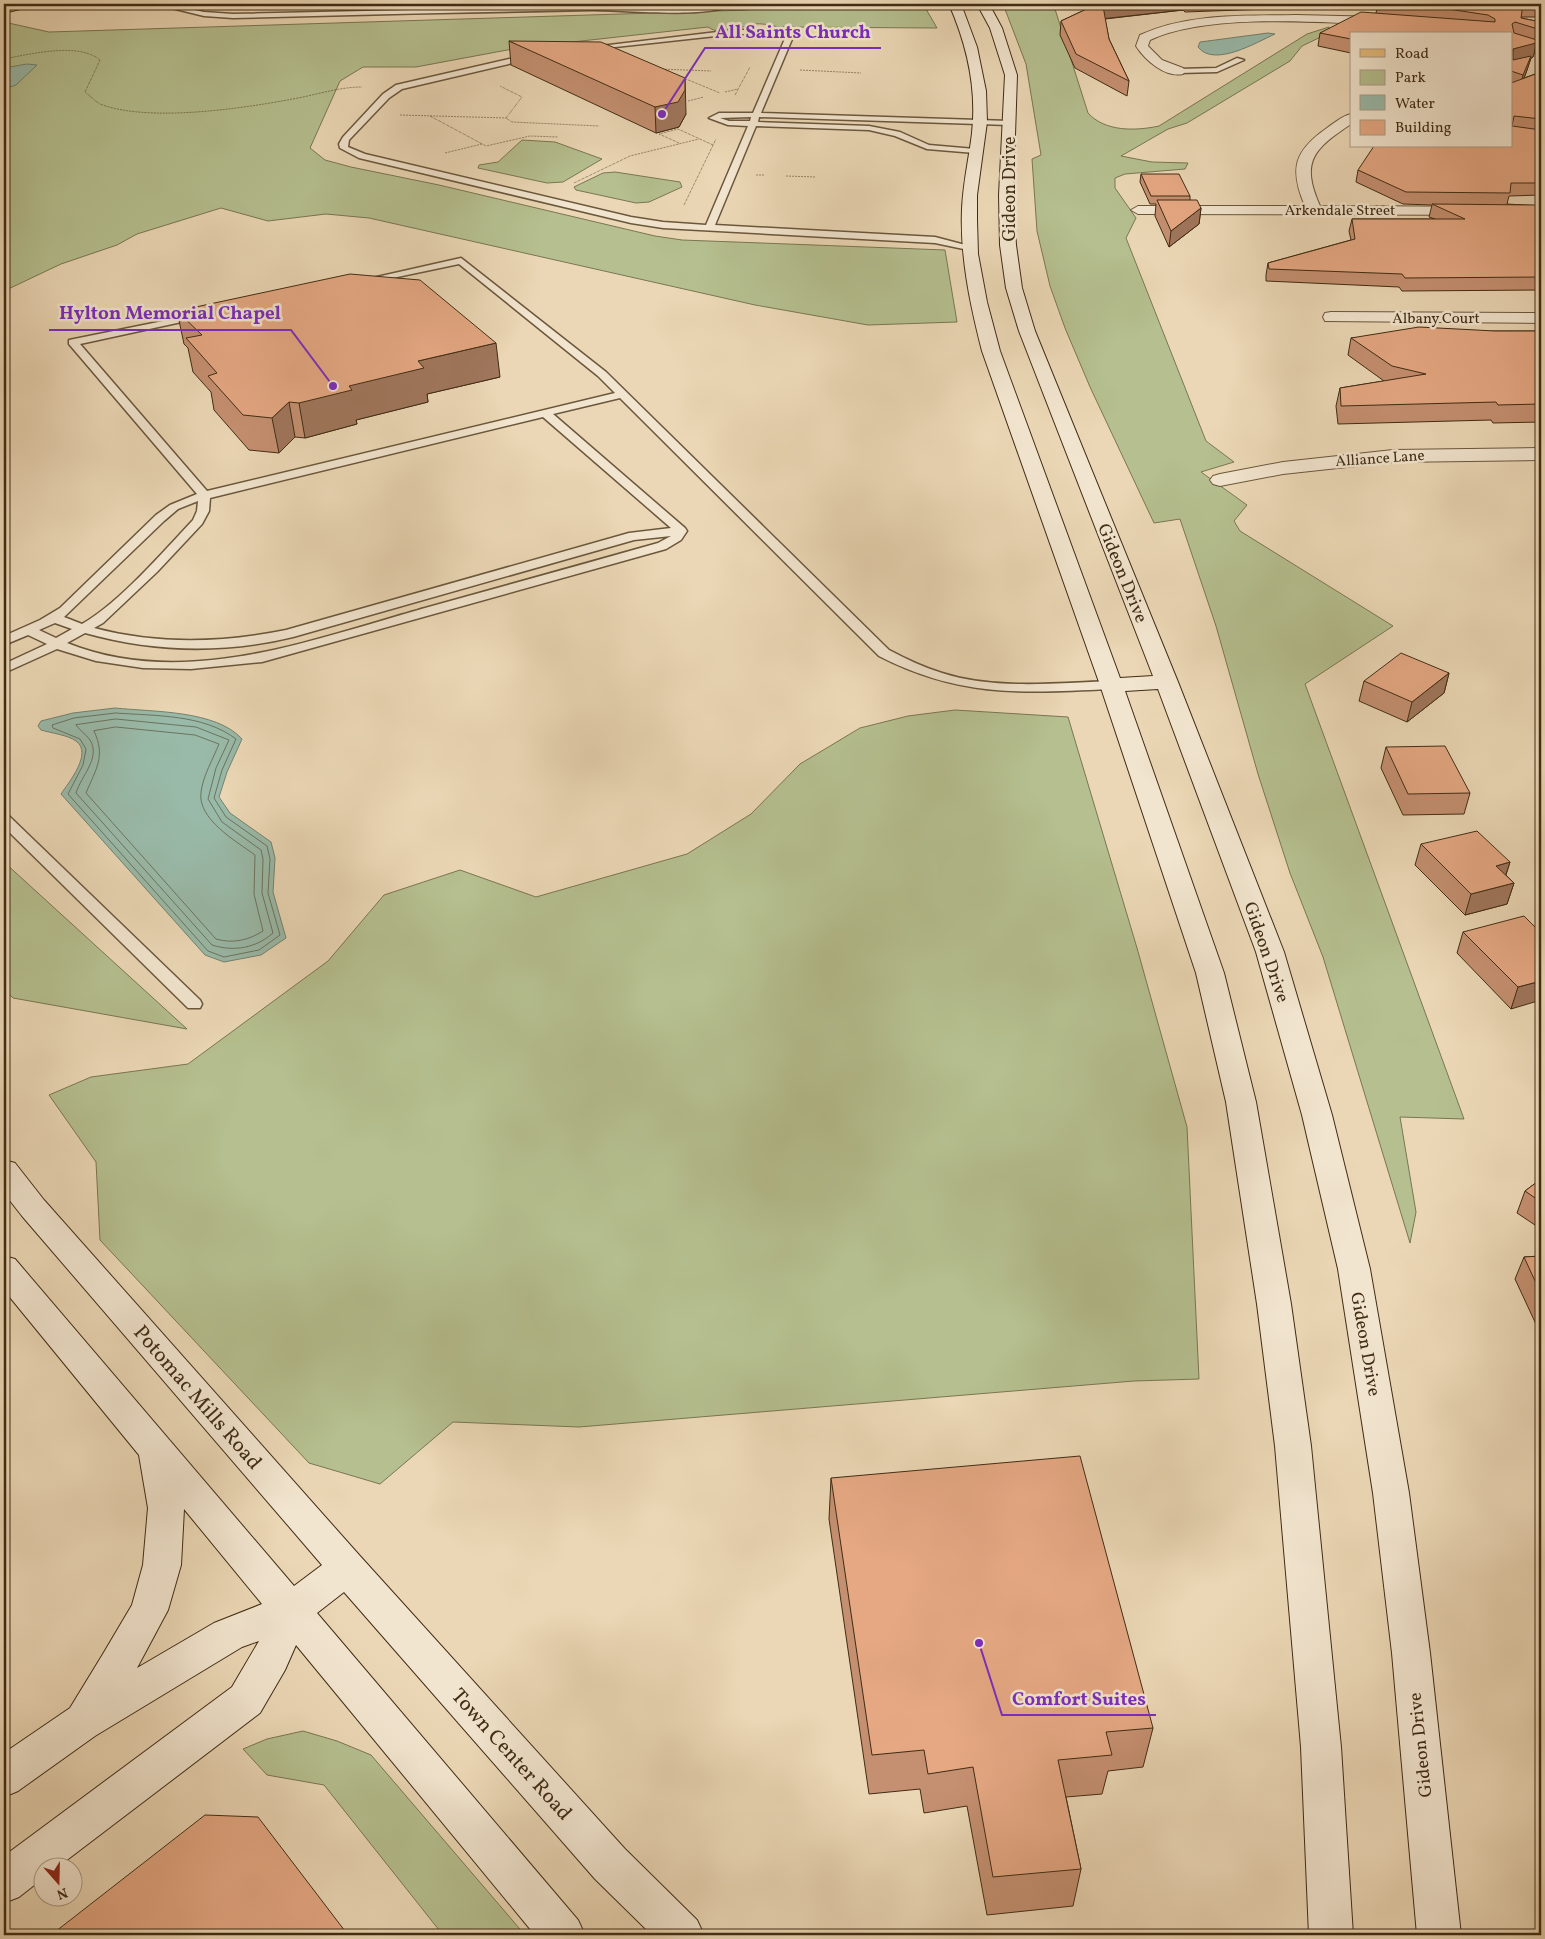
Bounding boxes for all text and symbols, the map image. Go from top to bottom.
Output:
callout: All Saints Church [705,14,881,48]
text: All Saints Church [715,20,871,46]
legend [1350,32,1512,148]
text: Road [1395,44,1429,65]
text: Park [1395,68,1426,89]
text: Water [1395,94,1435,115]
text: Building [1395,118,1452,139]
street label: Gideon Drive [998,136,1023,242]
street label: Arkendale Street [1285,201,1395,222]
callout: Hylton Memorial Chapel [49,296,291,330]
text: Hylton Memorial Chapel [59,301,281,327]
street label: Albany Court [1392,309,1480,330]
street label: Alliance Lane [1335,446,1425,473]
street label: Gideon Drive [1090,520,1153,627]
street label: Gideon Drive [1237,899,1295,1006]
street label: Gideon Drive [1343,1290,1386,1398]
street label: Potomac Mills Road [126,1319,268,1477]
callout: Comfort Suites [1002,1681,1156,1715]
street label: Town Center Road [444,1683,578,1827]
text: Comfort Suites [1012,1687,1146,1713]
street label: Gideon Drive [1404,1691,1439,1798]
north arrow [32,1856,82,1906]
text: N [54,1882,70,1903]

